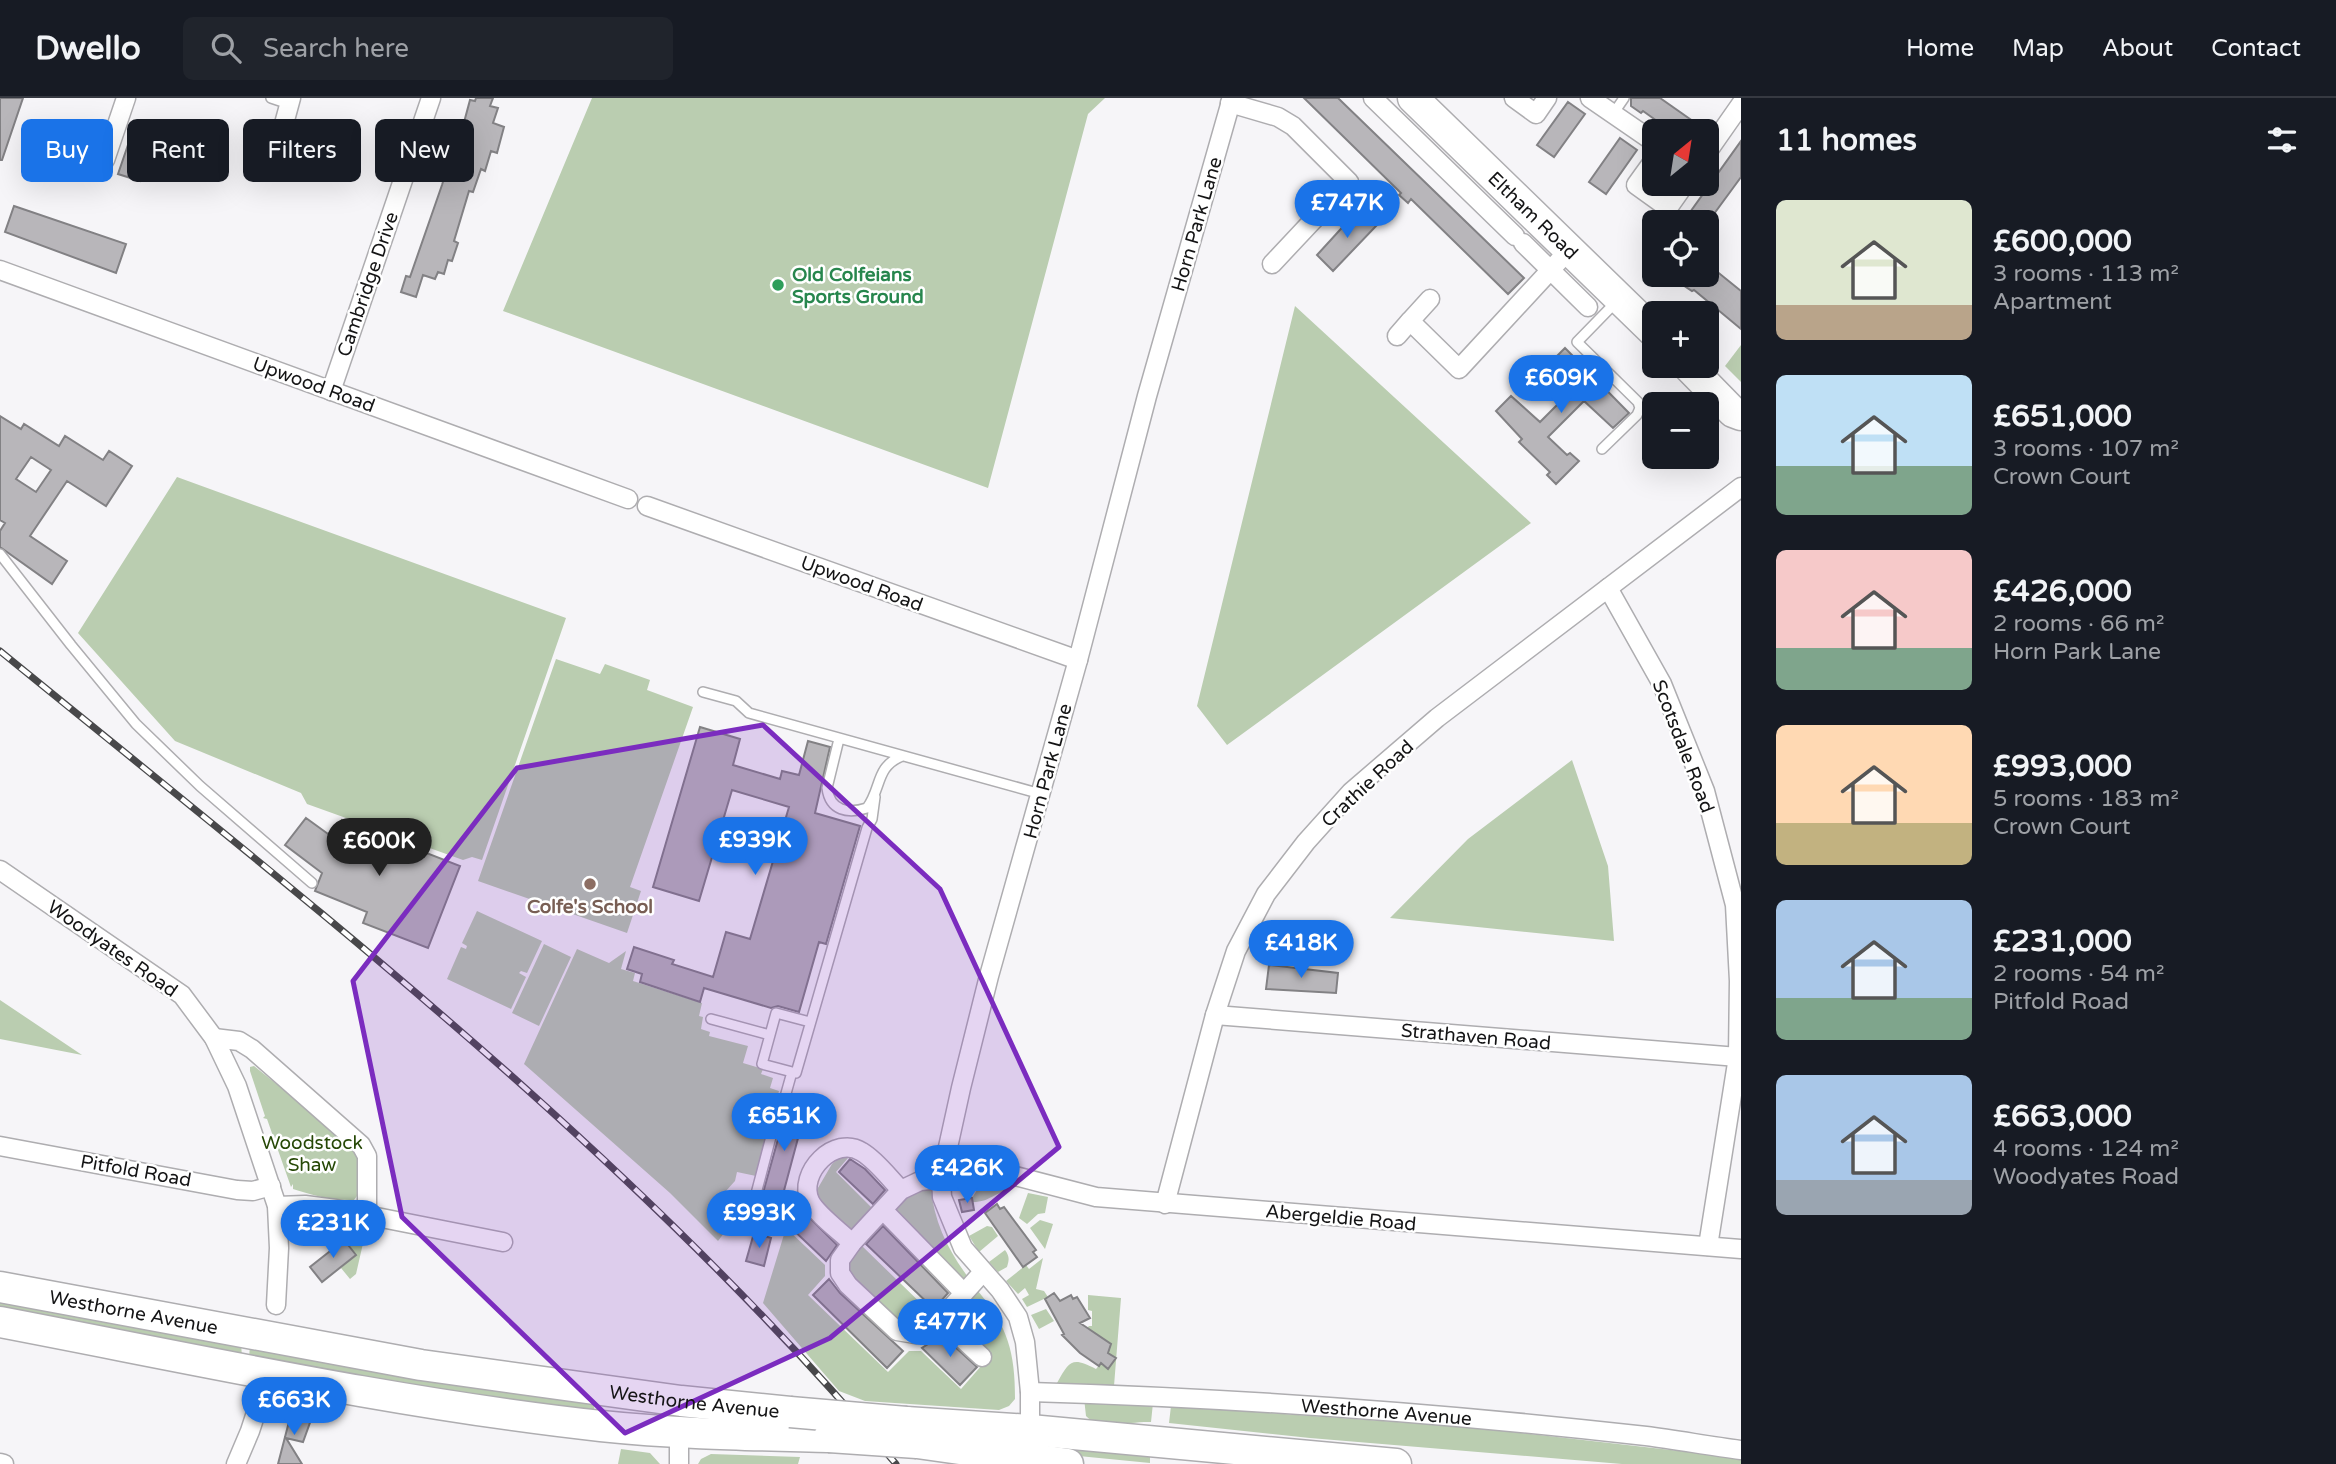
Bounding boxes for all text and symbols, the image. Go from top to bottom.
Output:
search box [183,17,673,80]
text: Dwello [35,29,141,68]
icon: search [207,29,245,67]
text: Search here [263,33,409,64]
text: Home [1906,34,1974,63]
text: Map [2012,34,2064,63]
text: About [2102,34,2173,63]
text: Contact [2211,34,2301,63]
chip: Buy [21,119,113,182]
chip: Rent [127,119,229,182]
chip: Filters [243,119,361,182]
chip: New [375,119,474,182]
north arrow [1642,119,1718,196]
map controls [1642,119,1719,469]
icon: filters [2263,121,2301,159]
text: 11 homes [1776,122,1917,159]
street label: Horn Park Lane [1167,154,1227,294]
street label: Eltham Road [1483,167,1582,264]
pin: £747K [1298,180,1396,240]
text: £747K [1311,189,1383,217]
street label: Cambridge Drive [333,209,403,360]
button: locate [1642,210,1719,287]
text: £600,000 [1993,223,2132,260]
icon: home [1832,228,1916,312]
text: 3 rooms · 113 m² [1993,260,2179,288]
place label: Old Colfeians Sports Ground [792,264,924,309]
marker: Old Colfeians Sports Ground [770,277,786,293]
text: Apartment [1993,288,2112,316]
button: + [1642,301,1719,378]
street label: Upwood Road [249,353,378,417]
pin: £609K [1512,356,1610,415]
text: £609K [1525,364,1597,392]
button: − [1642,392,1719,469]
text: £651,000 [1993,398,2132,435]
icon: home [1832,403,1916,487]
text: 3 rooms · 107 m² [1993,435,2179,463]
text: Crown Court [1993,463,2131,491]
street label: Upwood Road [797,552,926,616]
text: £426,000 [1993,573,2132,610]
icon: home [1832,578,1916,662]
text: 2 rooms · 66 m² [1993,610,2164,638]
text: Horn Park Lane [1993,638,2161,666]
street label: Scotsdale Road [1648,677,1719,816]
street label: Horn Park Lane [1019,701,1077,841]
street label: Crathie Road [1317,736,1418,832]
text: £993,000 [1993,748,2132,785]
icon: home [1832,753,1916,837]
text: 5 rooms · 183 m² [1993,785,2179,813]
text: Crown Court [1993,813,2131,841]
pin: £600K [330,818,428,878]
pin: £939K [706,818,804,877]
text: £939K [719,826,791,854]
text: £600K [343,827,415,855]
marker: Colfe's School [582,876,598,892]
street label: Woodyates Road [43,896,182,1002]
place label: Colfe's School [527,896,653,918]
pin: £418K [1252,920,1350,980]
text: £231,000 [1993,923,2132,960]
icon: home [1832,928,1916,1012]
text: £418K [1265,929,1337,957]
text: 2 rooms · 54 m² [1993,960,2164,988]
text: Pitfold Road [1993,988,2129,1016]
street label: Strathaven Road [1400,1019,1552,1055]
pin: £651K [735,1094,833,1153]
text: £663,000 [1993,1098,2132,1135]
text: £651K [748,1102,820,1130]
icon: home [1832,1103,1916,1187]
park label: Woodstock Shaw [261,1132,363,1176]
text: 4 rooms · 124 m² [1993,1135,2179,1163]
pin: £426K [918,1146,1016,1205]
street label: Pitfold Road [79,1150,193,1192]
text: £426K [931,1154,1003,1182]
text: Woodyates Road [1993,1163,2179,1191]
pin: £993K [710,1190,808,1250]
text: £993K [723,1199,795,1227]
pin: £231K [284,1200,382,1260]
street label: Abergeldie Road [1265,1200,1417,1236]
text: £231K [297,1209,369,1237]
street label: Westhorne Avenue [47,1286,220,1339]
pin: £477K [901,1300,999,1359]
text: £477K [914,1308,986,1336]
pin: £663K [245,1378,343,1437]
street label: Westhorne Avenue [608,1381,780,1423]
text: £663K [258,1386,330,1414]
street label: Westhorne Avenue [1300,1395,1473,1430]

